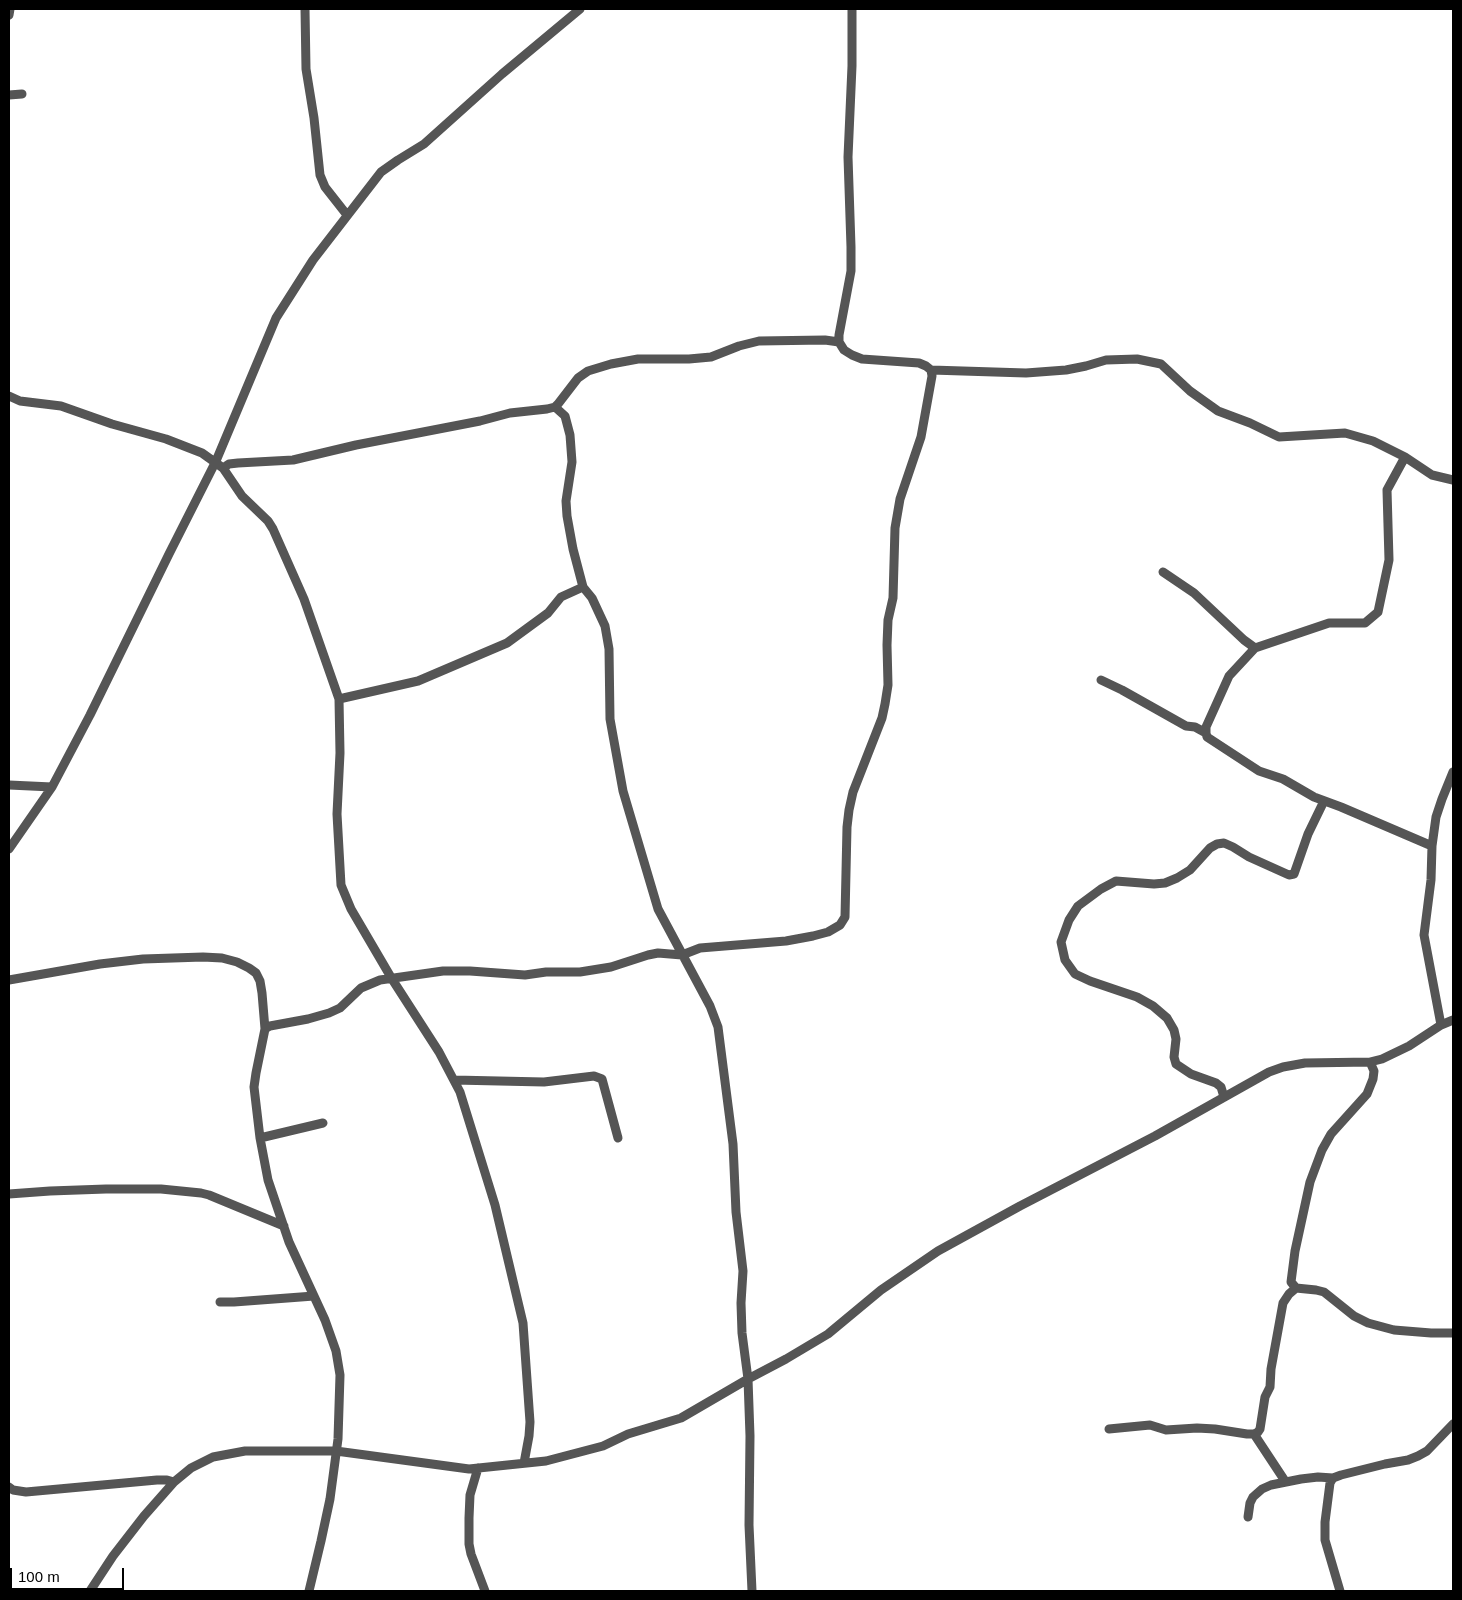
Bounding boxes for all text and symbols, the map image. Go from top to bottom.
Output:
scale bar [12,1558,126,1590]
text: 100 m [18,1568,60,1585]

